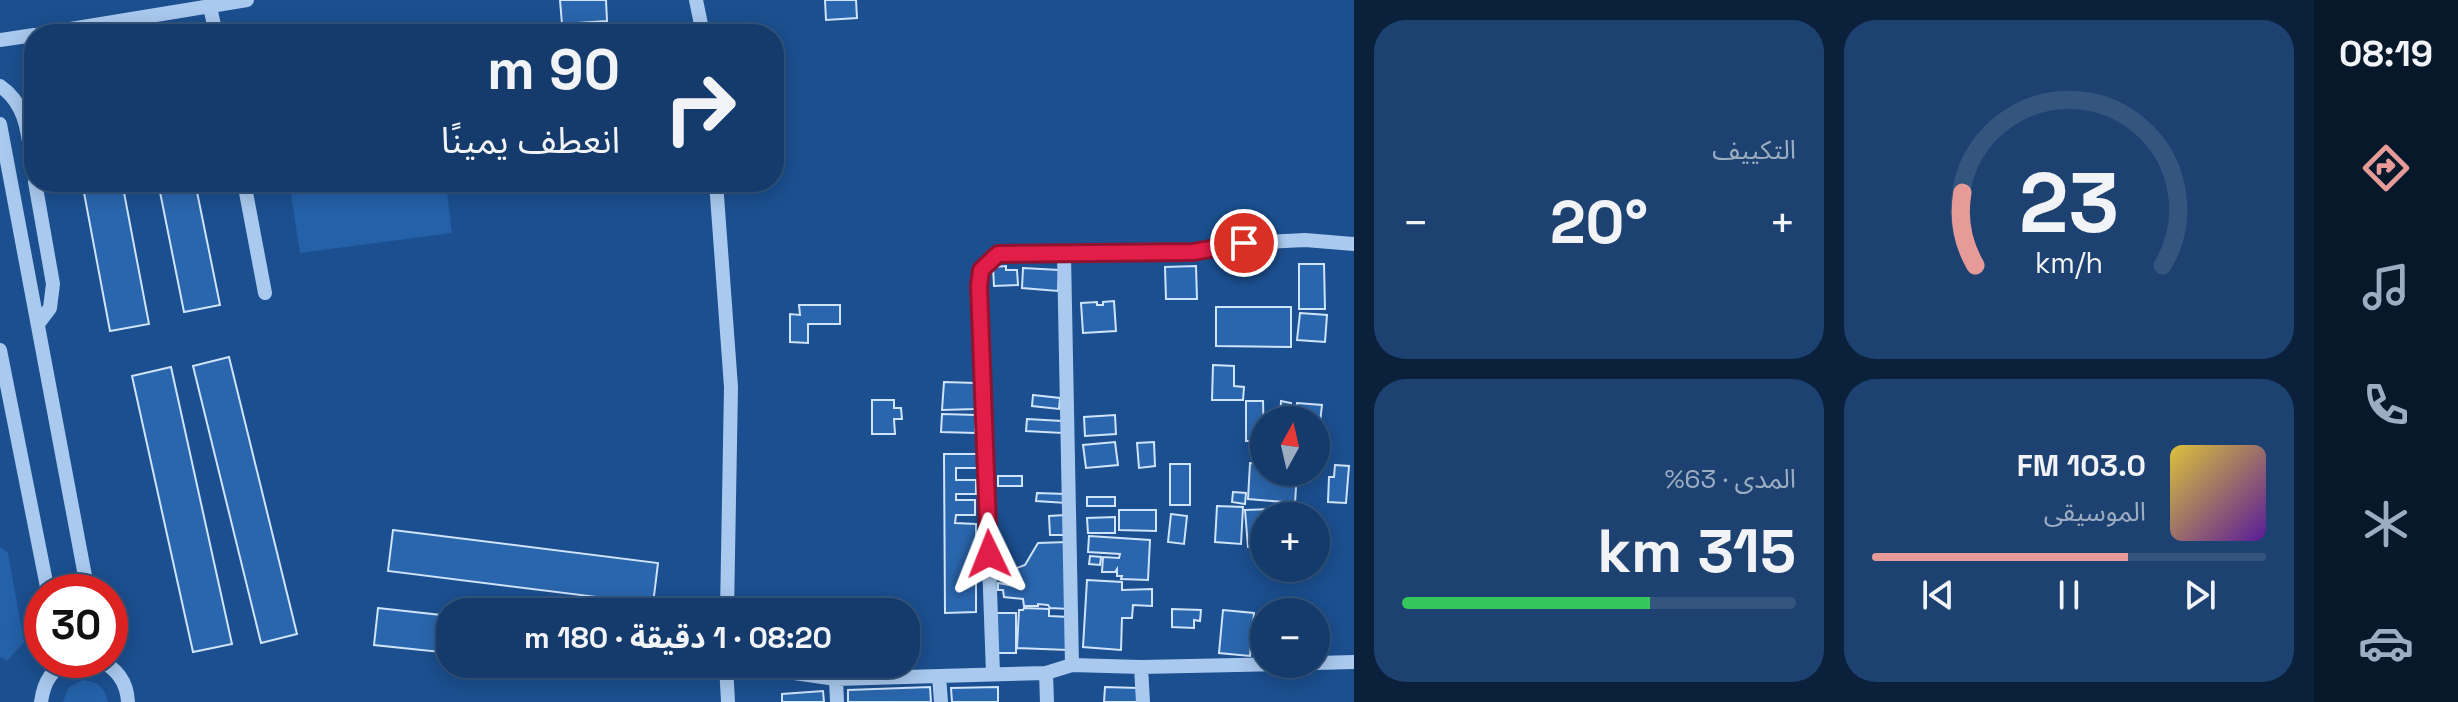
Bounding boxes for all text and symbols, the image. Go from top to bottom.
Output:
text: 08:19 [2339,31,2433,77]
text: 90 m [487,34,620,105]
icon: right [648,56,752,160]
text: انعطف يمينًا [441,118,620,164]
text: التكييف [1712,133,1796,167]
icon: directions [2358,140,2414,196]
text: 23 [2019,149,2119,255]
text: 20° [1550,184,1648,261]
text: − [1402,195,1429,251]
text: + [1769,195,1796,251]
pin [1210,209,1278,277]
icon: arrive [1222,221,1266,265]
text: km/h [2035,245,2103,281]
icon: music [2358,259,2414,315]
icon: phone [2358,377,2414,433]
north arrow [1250,406,1330,486]
map controls [1250,406,1330,678]
text: 103.0 FM [2017,446,2146,485]
text: المدى · 63% [1665,462,1796,496]
text: الموسيقى [2044,495,2146,529]
icon: climate [2358,496,2414,552]
button: + [1250,502,1330,582]
position arrow [947,512,1031,596]
text: 315 km [1597,513,1796,590]
icon: previous [1916,573,1960,617]
icon: pause [2047,573,2091,617]
icon: next [2178,573,2222,617]
speed limit sign: 30 [24,574,128,678]
button: − [1250,598,1330,678]
icon: car [2358,615,2414,671]
text: 08:20 · 1 دقيقة · 180 m [524,618,832,657]

